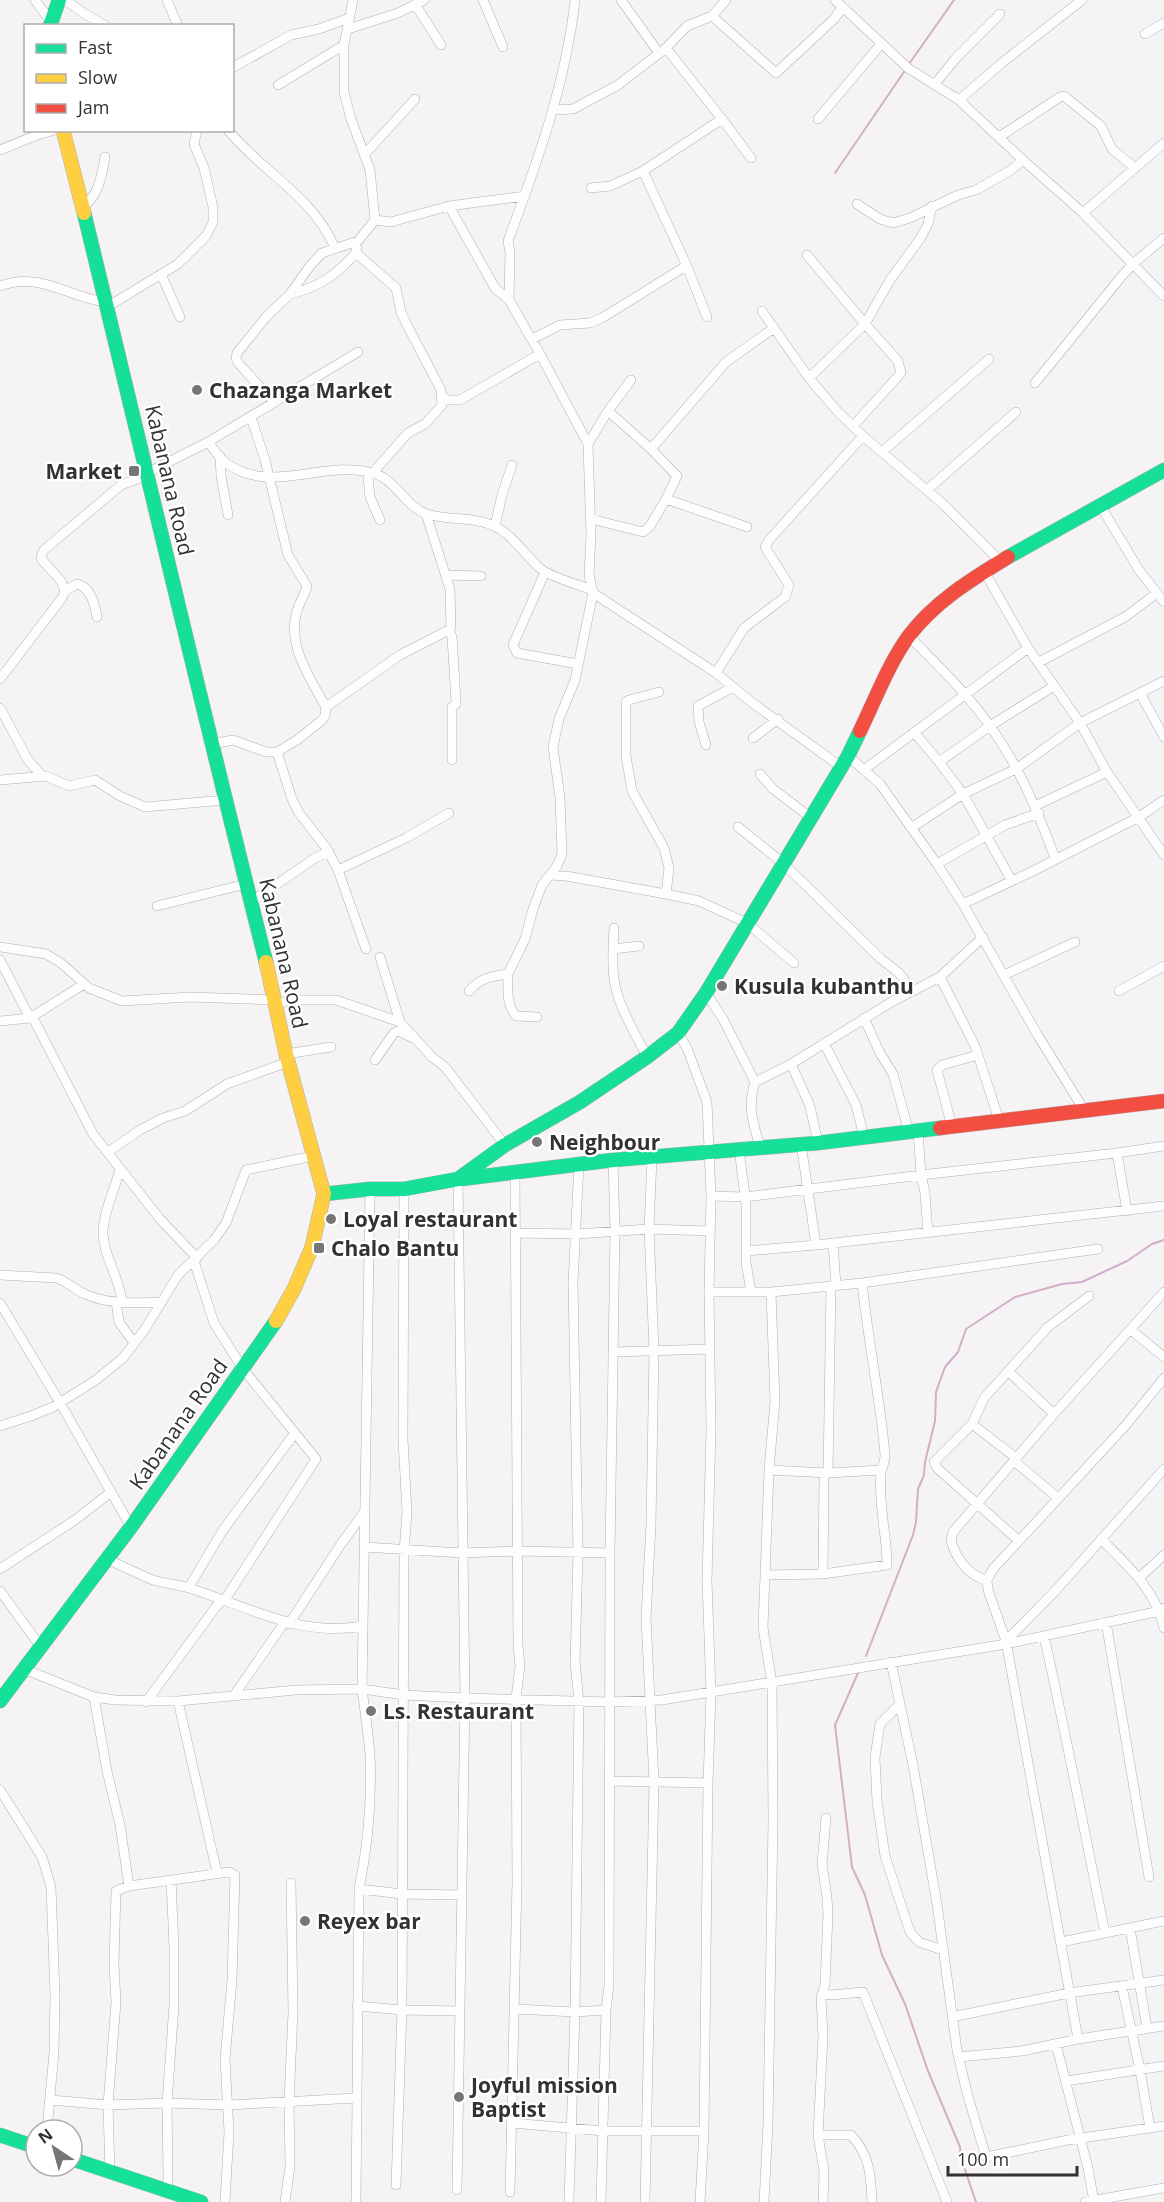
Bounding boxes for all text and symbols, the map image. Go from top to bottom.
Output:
legend [24,24,234,132]
text: Fast [78,35,112,59]
text: Slow [78,65,117,89]
text: Jam [76,95,110,119]
place label: Chazanga Market [209,376,392,404]
marker: Chazanga Market [190,383,204,397]
street label: Kabanana Road [139,402,201,558]
place label: Market [45,457,122,485]
marker: Market [127,464,141,478]
street label: Kabanana Road [253,875,315,1031]
place label: Kusula kubanthu [734,972,914,1000]
marker: Kusula kubanthu [715,979,729,993]
place label: Neighbour [549,1128,661,1156]
marker: Neighbour [530,1135,544,1149]
place label: Loyal restaurant [343,1205,517,1233]
marker: Loyal restaurant [324,1212,338,1226]
place label: Chalo Bantu [331,1234,459,1262]
marker: Chalo Bantu [312,1241,326,1255]
street label: Kabanana Road [122,1353,234,1495]
place label: Ls. Restaurant [383,1697,534,1725]
marker: Ls. Restaurant [364,1704,378,1718]
place label: Reyex bar [317,1907,421,1935]
marker: Reyex bar [298,1914,312,1928]
place label: Joyful mission Baptist [469,2071,618,2123]
marker: Joyful mission Baptist [452,2090,466,2104]
north arrow [24,2118,84,2178]
text: N [33,2123,57,2149]
scale bar [948,2139,1077,2177]
text: 100 m [957,2147,1009,2171]

